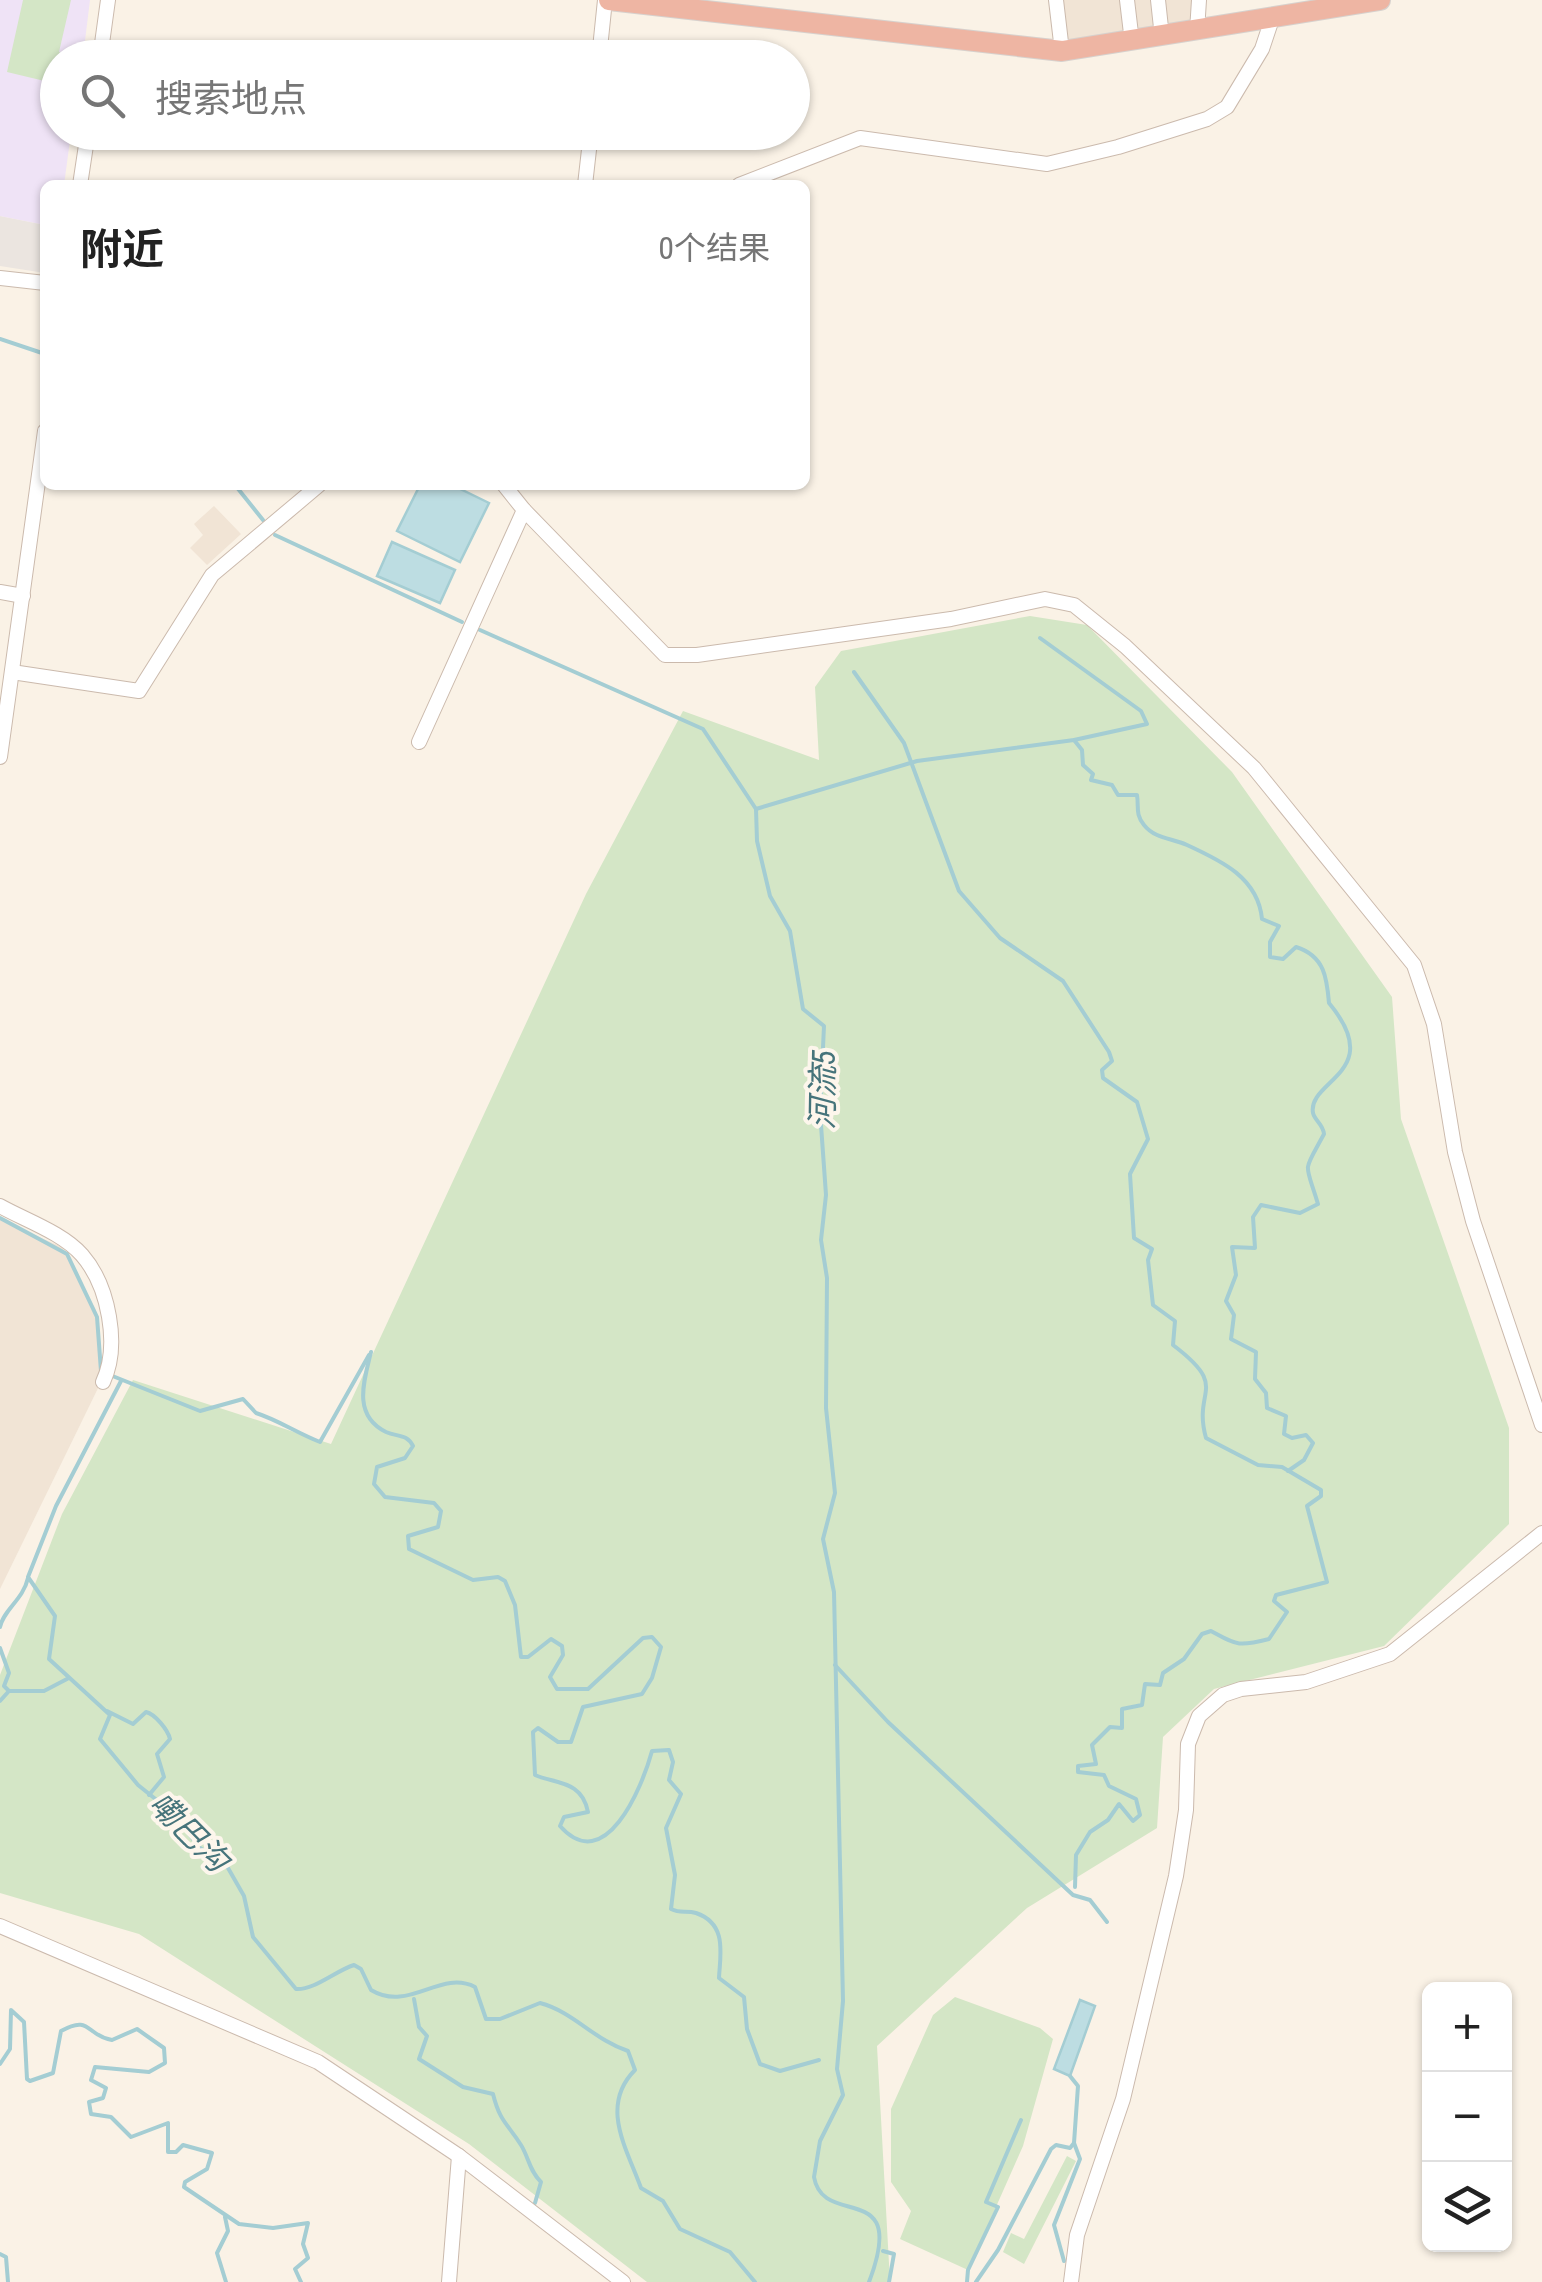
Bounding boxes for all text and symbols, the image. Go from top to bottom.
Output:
search box [40,40,810,150]
icon: search [75,68,130,123]
text: 搜索地点 [155,77,307,121]
text: 附近 [80,225,164,274]
text: 0个结果 [658,229,770,267]
water label: 河流5 [803,1049,843,1130]
water label: 嘞巴沟 [142,1785,238,1881]
map controls [1422,1982,1512,2252]
button: + [1422,1982,1512,2072]
button: − [1422,2072,1512,2162]
button: layers [1422,2162,1512,2252]

